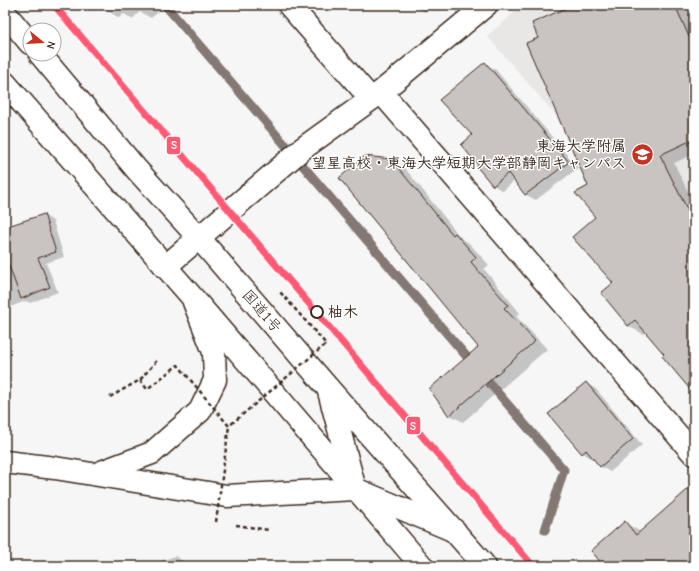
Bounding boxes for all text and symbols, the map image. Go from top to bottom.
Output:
north arrow [22,22,62,62]
text: N [44,40,58,50]
line badge: S [166,136,181,155]
place label: 東海大学附属 望星高校・東海大学短期大学部静岡キャンパス [312,137,626,172]
text: S [171,139,177,152]
school or university icon: 東海大学附属 望星高校・東海大学短期大学部静岡キャンパス [629,142,655,168]
street label: 国道1号 [238,286,286,336]
place label: 柚木 [328,303,358,321]
marker: 柚木 [310,305,324,319]
line badge: S [406,416,421,435]
text: S [410,420,416,433]

